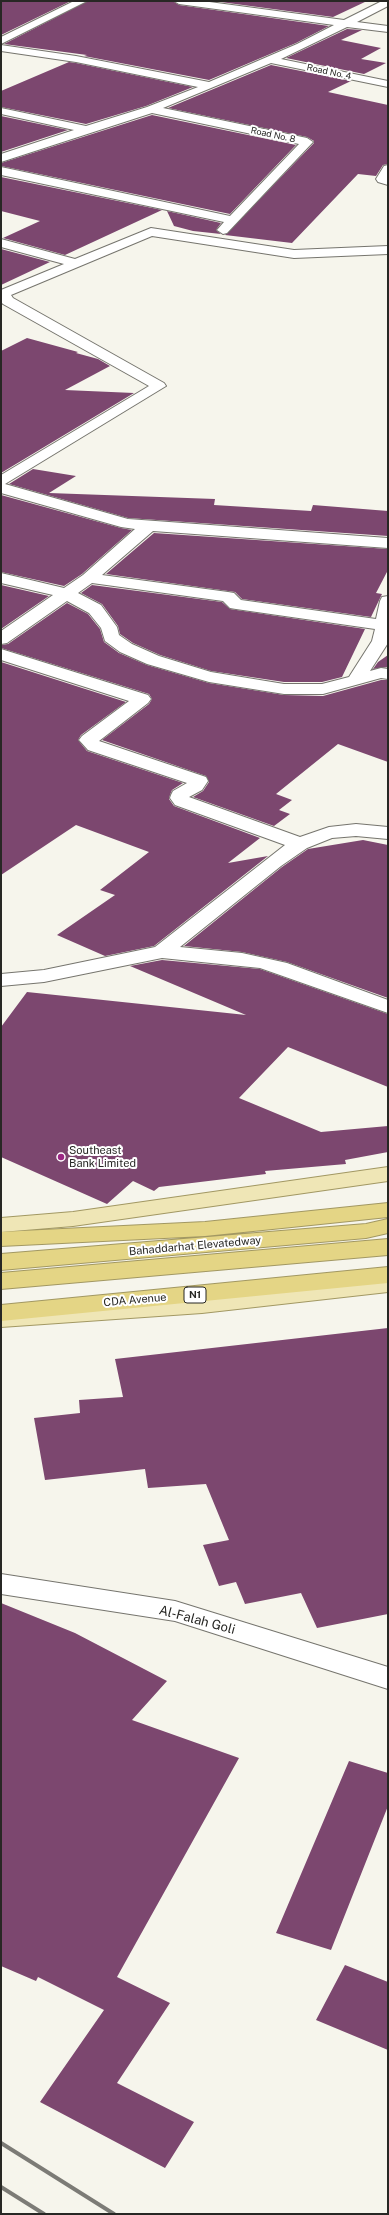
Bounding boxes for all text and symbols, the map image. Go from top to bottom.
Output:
street label: Road No. 4 [306,62,352,82]
street label: Road No. 8 [250,125,296,145]
place label: Southeast Bank Limited [69,1144,136,1170]
marker: Southeast Bank Limited [56,1152,66,1162]
street label: Bahaddarhat Elevatedway [128,1234,262,1258]
road number: N1 [184,1287,206,1303]
street label: CDA Avenue [103,1291,167,1309]
street label: Al-Falah Goli [157,1602,237,1638]

